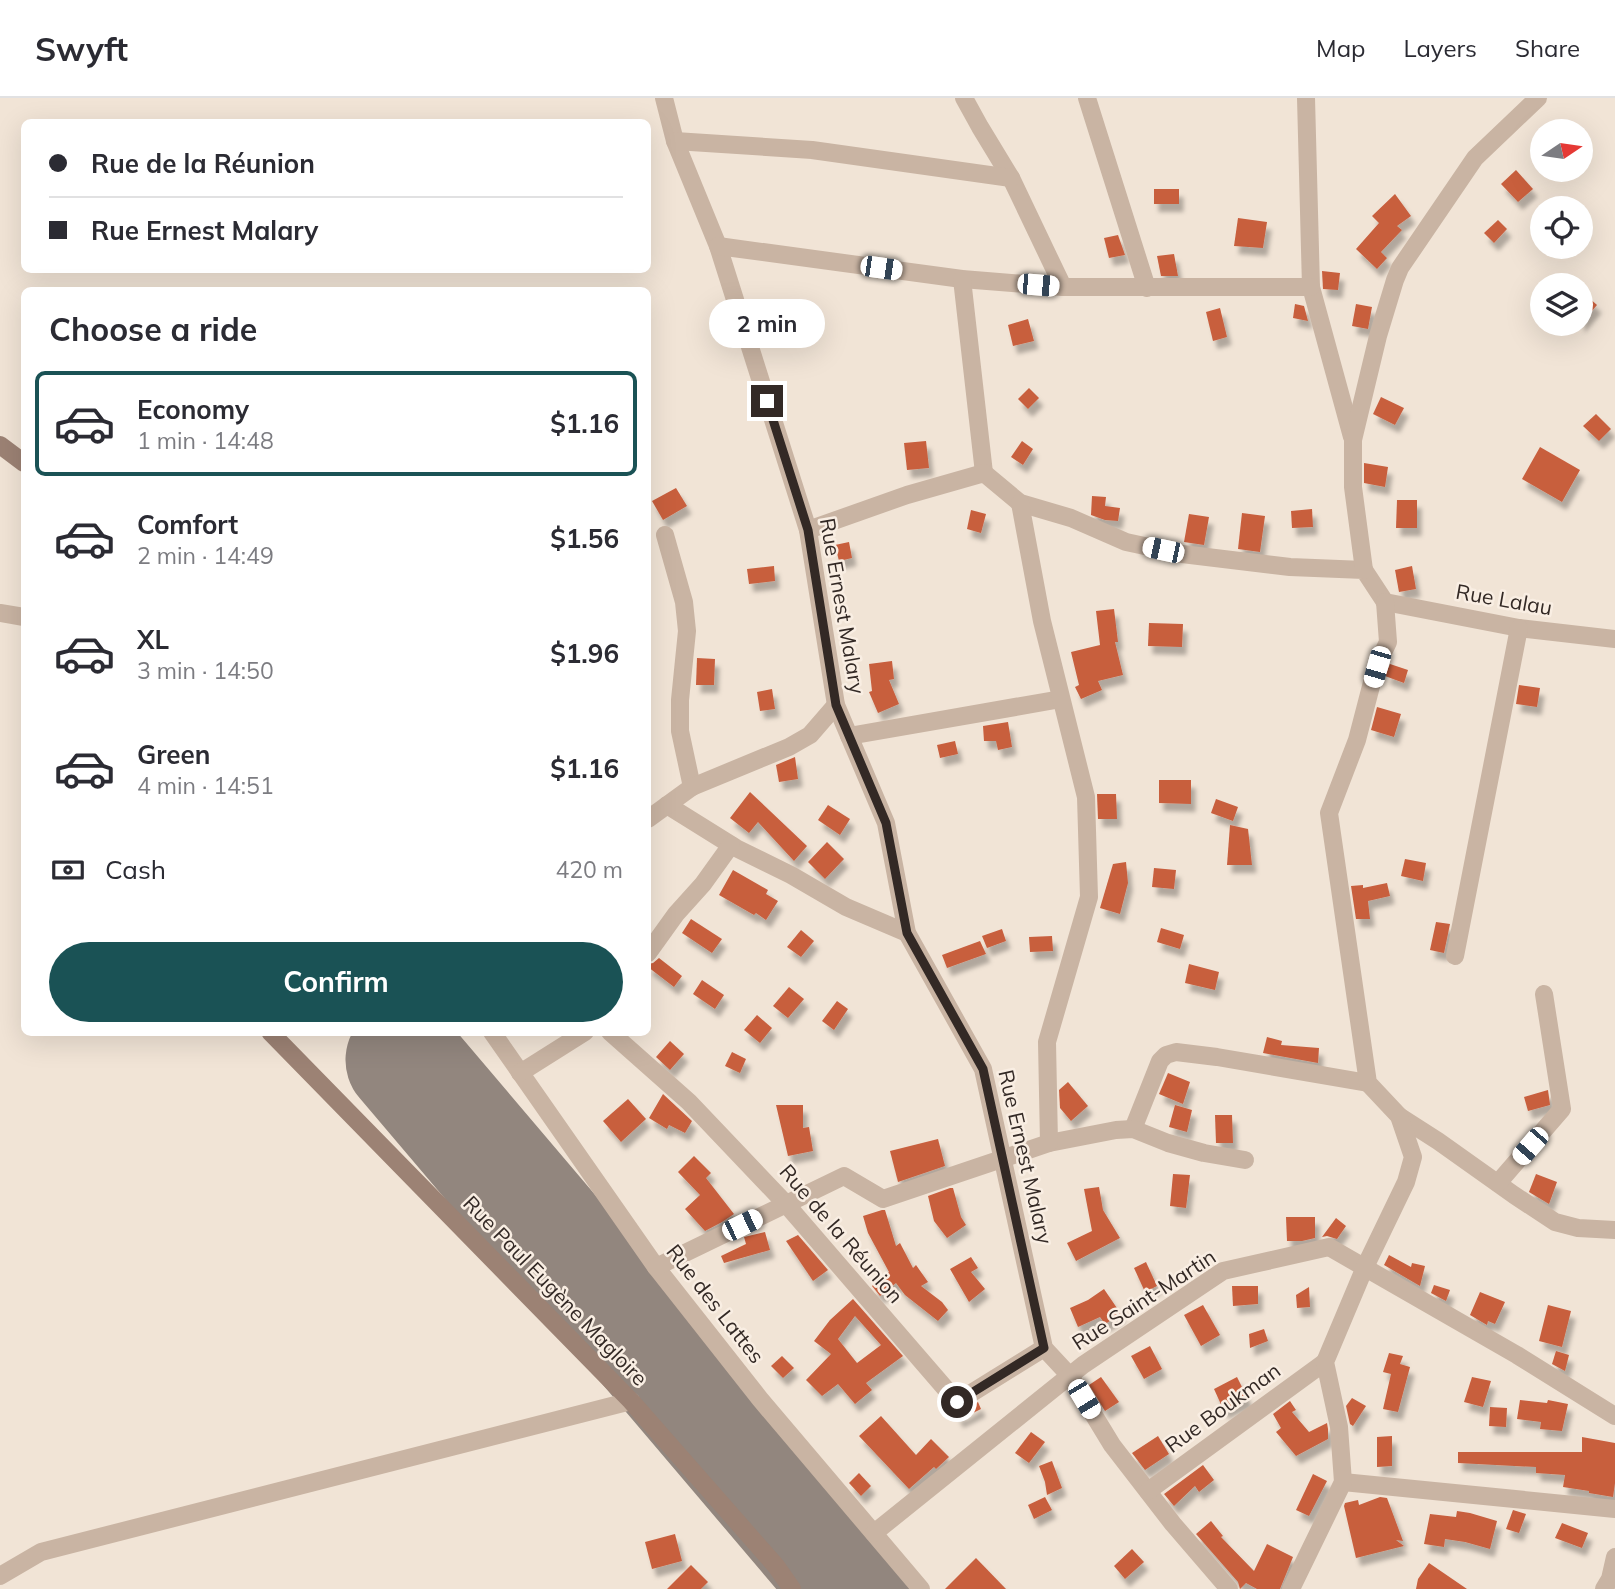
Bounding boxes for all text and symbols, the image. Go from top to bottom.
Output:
text: Swyft [35,28,128,69]
text: Map [1316,33,1365,63]
text: Layers [1403,33,1477,63]
text: Share [1515,33,1580,63]
north arrow [1530,119,1592,182]
map controls [1530,119,1593,336]
text: Rue de la Réunion [91,147,315,180]
button: locate [1530,196,1593,259]
text: Rue Ernest Malary [91,214,318,247]
car [859,255,904,281]
car [1017,273,1060,297]
button: layers [1530,273,1593,336]
callout: 2 min [709,300,825,348]
text: Choose a ride [49,309,257,349]
text: 2 min [737,309,797,338]
route end [751,385,783,417]
icon: car [53,392,116,455]
text: Economy [137,393,249,426]
text: $1.16 [550,407,619,440]
text: 1 min · 14:48 [137,426,274,455]
icon: car [53,507,116,570]
text: Comfort [137,508,238,541]
street label: Rue Ernest Malary [815,516,871,696]
text: $1.56 [550,522,619,555]
car [1141,535,1186,565]
text: 2 min · 14:49 [137,541,274,570]
street label: Rue Lalau [1454,578,1554,620]
icon: car [53,622,116,685]
text: XL [137,623,169,656]
text: $1.96 [550,637,619,670]
car [1362,644,1393,690]
text: 3 min · 14:50 [137,656,274,685]
icon: car [53,737,116,800]
text: Green [137,738,210,771]
text: $1.16 [550,752,619,785]
text: 4 min · 14:51 [137,771,274,800]
icon: cash [49,851,87,889]
text: Cash [105,853,166,886]
text: 420 m [555,855,623,884]
button: Confirm [49,942,623,1022]
street label: Rue Ernest Malary [993,1067,1059,1246]
car [1509,1123,1552,1169]
street label: Rue de la Réunion [774,1159,909,1308]
street label: Rue Paul Eugène Magloire [458,1190,653,1391]
car [719,1206,766,1244]
street label: Rue des Lattes [661,1239,770,1368]
street label: Rue Saint-Martin [1067,1243,1220,1355]
street label: Rue Boukman [1160,1357,1285,1458]
car [1065,1376,1104,1422]
route start [941,1386,973,1418]

